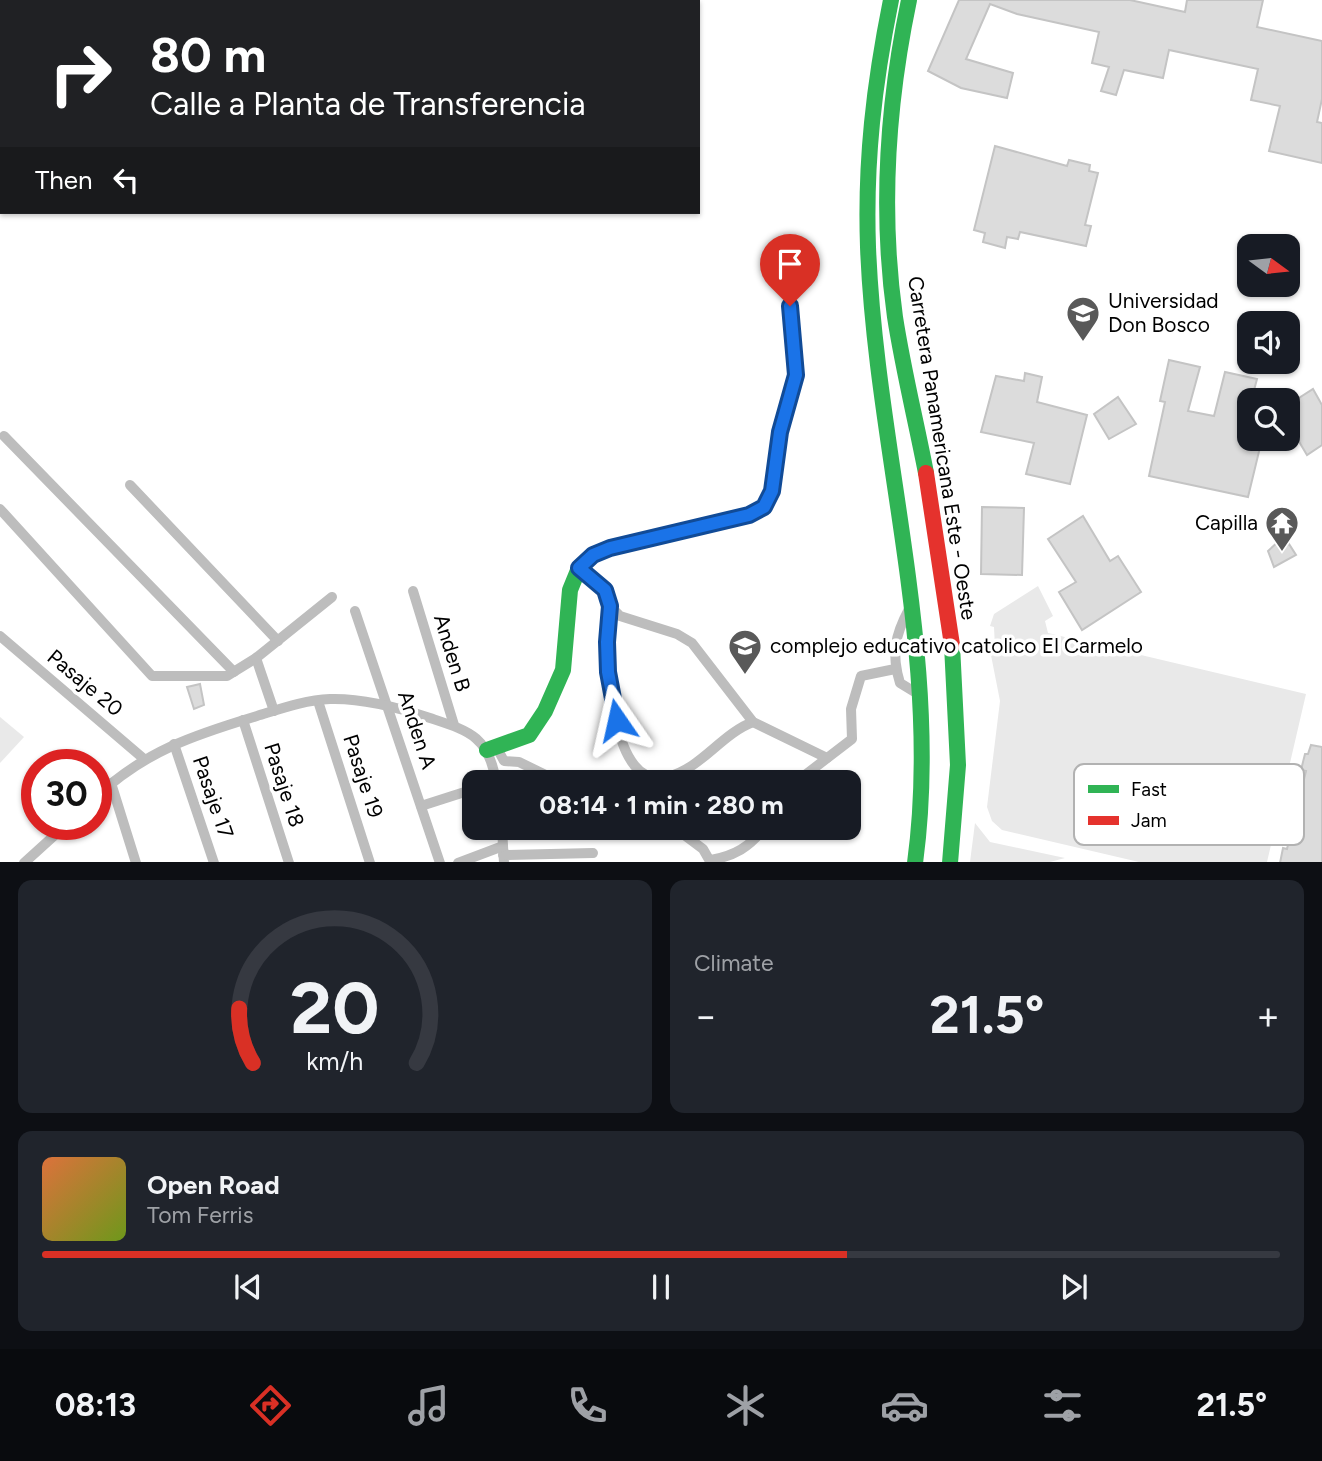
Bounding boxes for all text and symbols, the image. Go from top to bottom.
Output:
text: 80 m [150,25,266,84]
icon: right [35,28,126,119]
text: Calle a Planta de Transferencia [150,85,586,123]
icon: left [107,161,145,199]
text: Then [35,164,93,196]
pin [760,234,820,306]
north arrow [1237,234,1300,298]
map controls [1237,234,1300,451]
icon: arrive [771,245,809,283]
street label: Carretera Panamericana Este - Oeste [903,274,982,622]
place label: Universidad Don Bosco [1108,288,1219,337]
school or university icon: Universidad Don Bosco [1064,294,1102,343]
button: sound [1237,311,1300,374]
button: search [1237,388,1300,451]
temple icon: Capilla [1263,504,1301,553]
place label: Capilla [1195,510,1258,535]
street label: Anden B [429,611,476,694]
school or university icon: complejo educativo catolico El Carmelo [726,627,764,676]
place label: complejo educativo catolico El Carmelo [770,633,1143,658]
street label: Pasaje 20 [43,644,128,721]
position arrow [580,683,654,757]
street label: Anden A [393,688,442,772]
street label: Pasaje 19 [338,731,389,821]
street label: Pasaje 18 [259,740,310,830]
speed limit sign: 30 [21,749,112,840]
street label: Pasaje 17 [188,752,239,841]
legend [1074,764,1304,845]
text: Fast [1131,778,1167,801]
text: 08:14 · 1 min · 280 m [539,789,784,821]
text: Jam [1131,809,1167,832]
text: Climate [694,949,773,977]
text: 20 [290,964,380,1051]
text: 21.5° [930,984,1044,1046]
text: − [694,993,718,1039]
text: + [1256,993,1280,1039]
text: km/h [306,1045,364,1075]
text: Open Road [147,1169,280,1201]
text: Tom Ferris [147,1201,253,1229]
icon: previous [229,1268,267,1306]
icon: pause [642,1268,680,1306]
icon: next [1055,1268,1093,1306]
icon: directions [246,1381,295,1430]
icon: music [404,1381,453,1430]
icon: phone [563,1381,612,1430]
icon: climate [721,1381,770,1430]
icon: car [880,1381,929,1430]
icon: filters [1038,1381,1087,1430]
text: 08:13 [55,1386,136,1424]
text: 21.5° [1197,1386,1267,1424]

